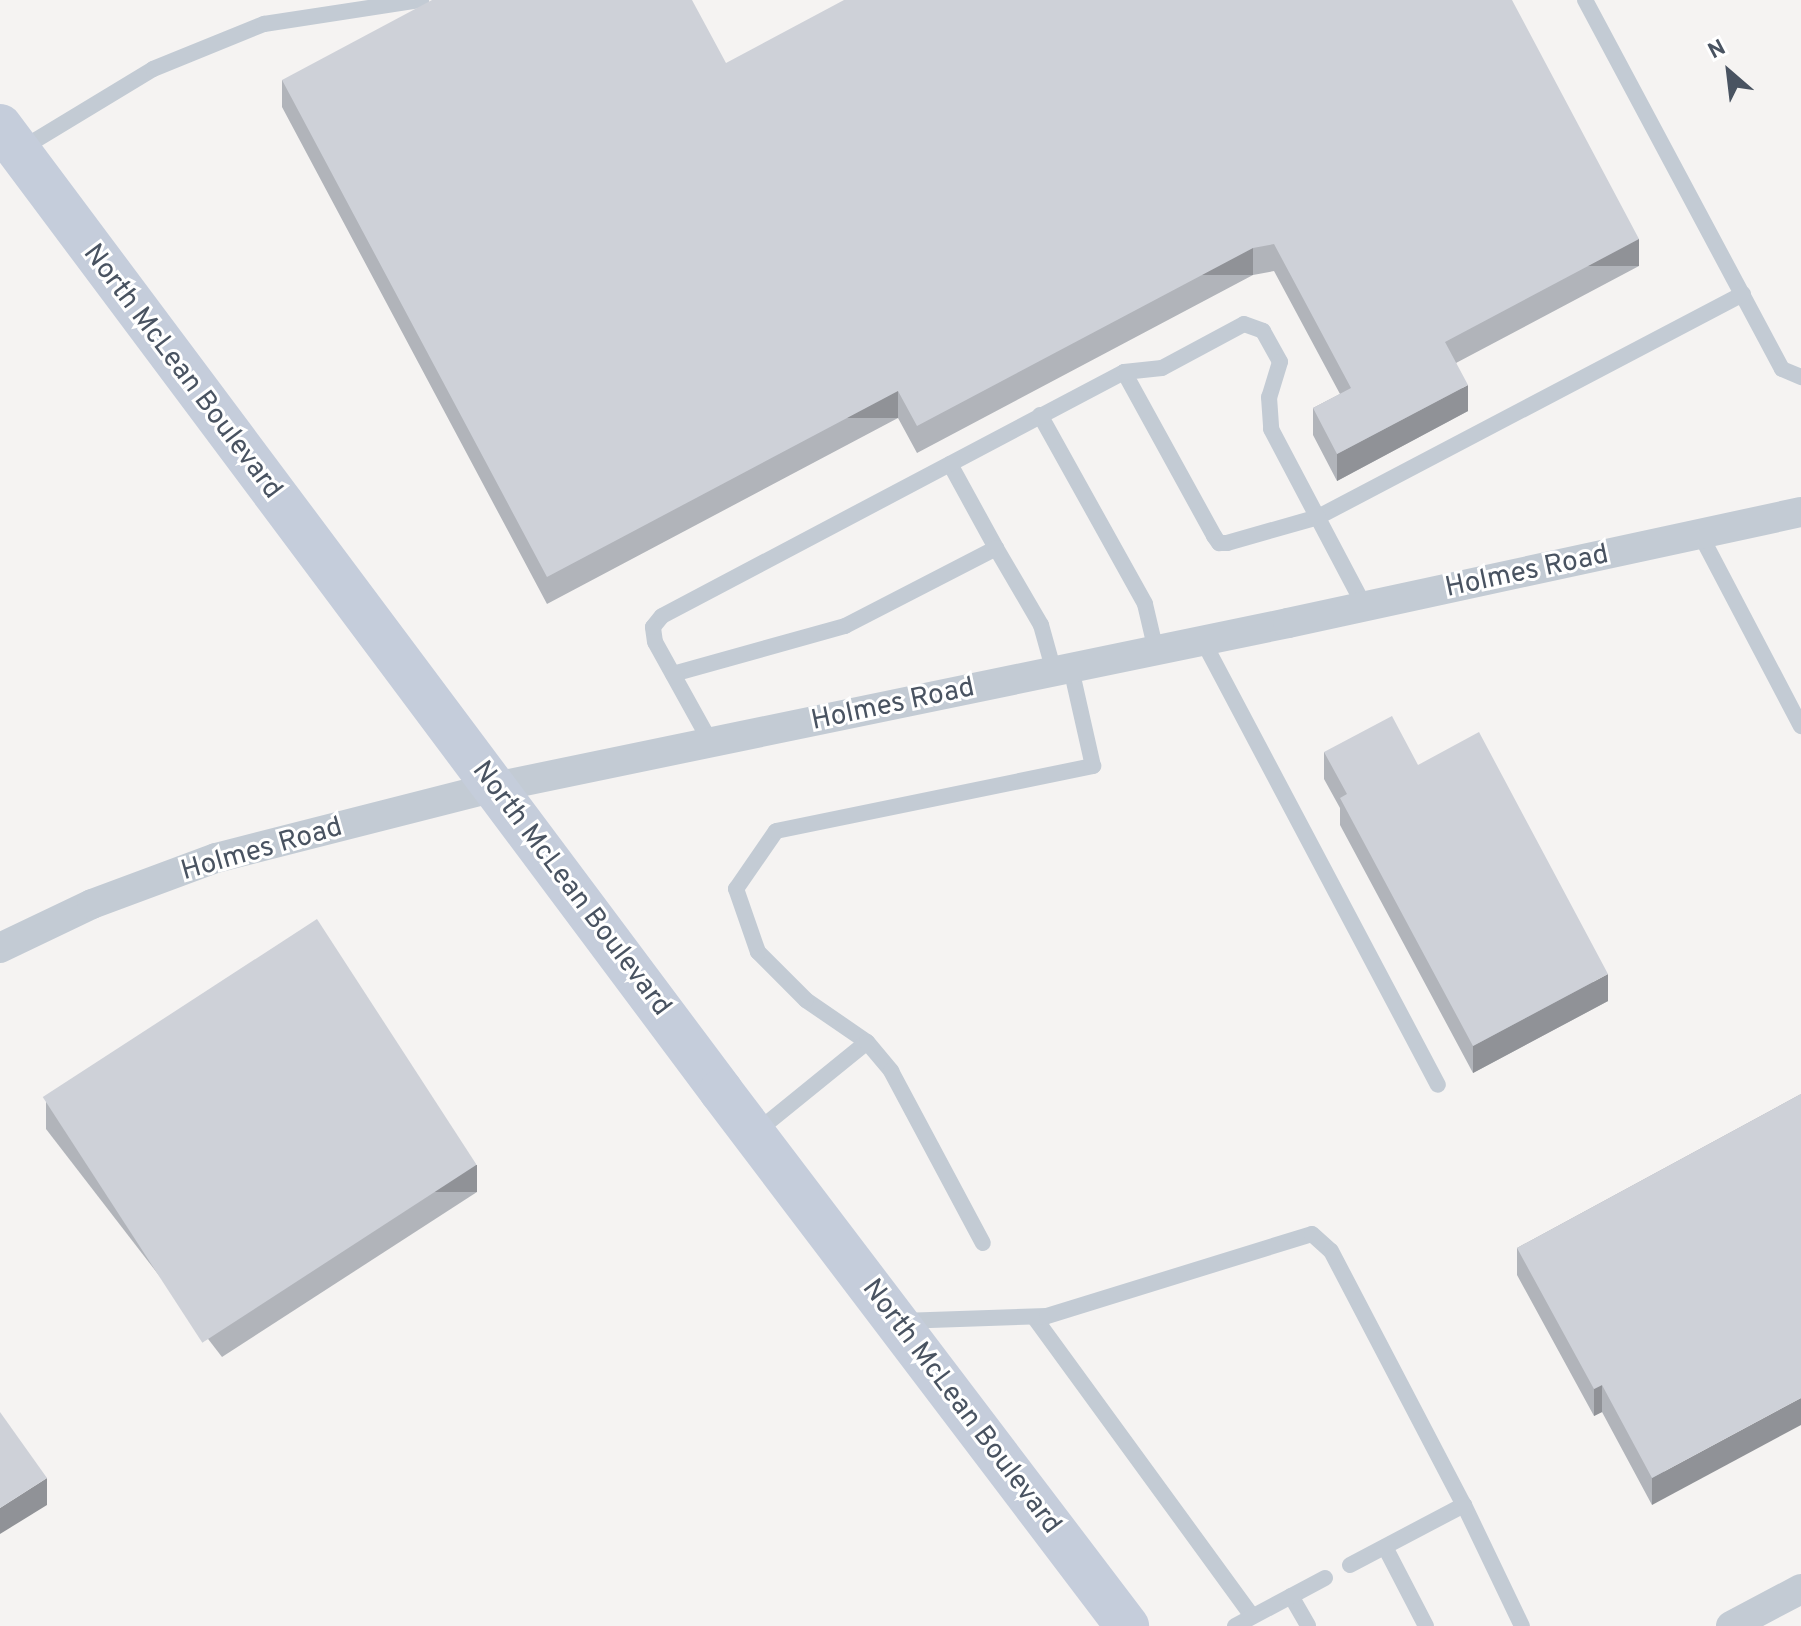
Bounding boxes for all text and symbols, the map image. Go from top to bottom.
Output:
north arrow [1689,32,1769,112]
text: N [1704,35,1731,66]
street label: North McLean Boulevard [75,238,289,506]
street label: Holmes Road [1442,538,1612,606]
street label: Holmes Road [808,671,978,739]
street label: North McLean Boulevard [464,755,678,1023]
street label: Holmes Road [178,811,346,889]
street label: North McLean Boulevard [854,1273,1068,1541]

